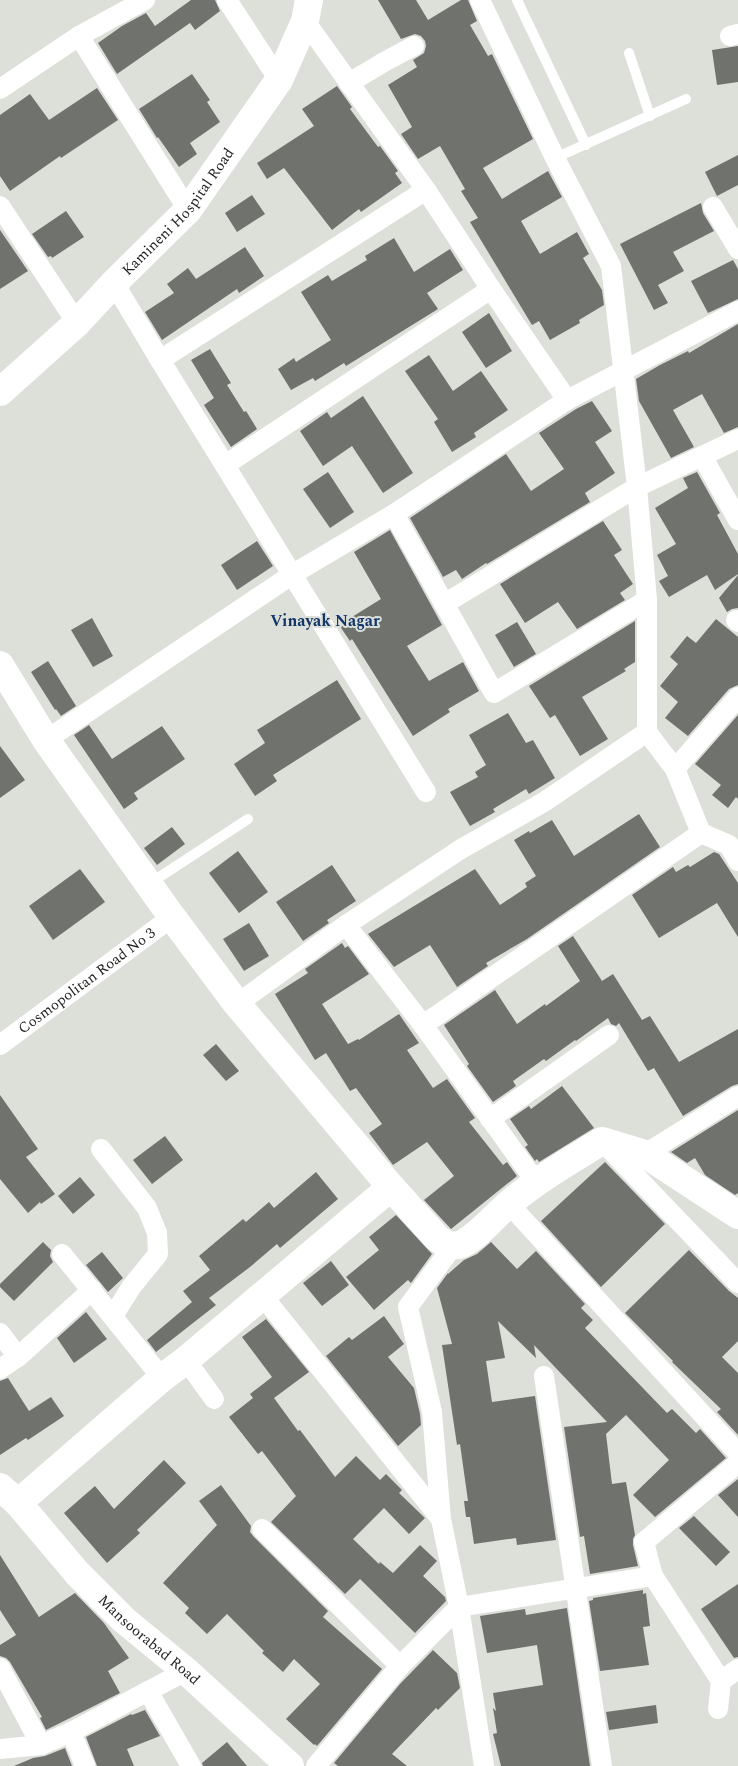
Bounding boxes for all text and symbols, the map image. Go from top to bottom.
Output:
street label: Kamineni Hospital Road [117,143,240,281]
district label: Vinayak Nagar [270,609,380,633]
street label: Cosmopolitan Road No 3 [13,922,161,1040]
street label: Mansoorabad Road [93,1589,205,1691]

